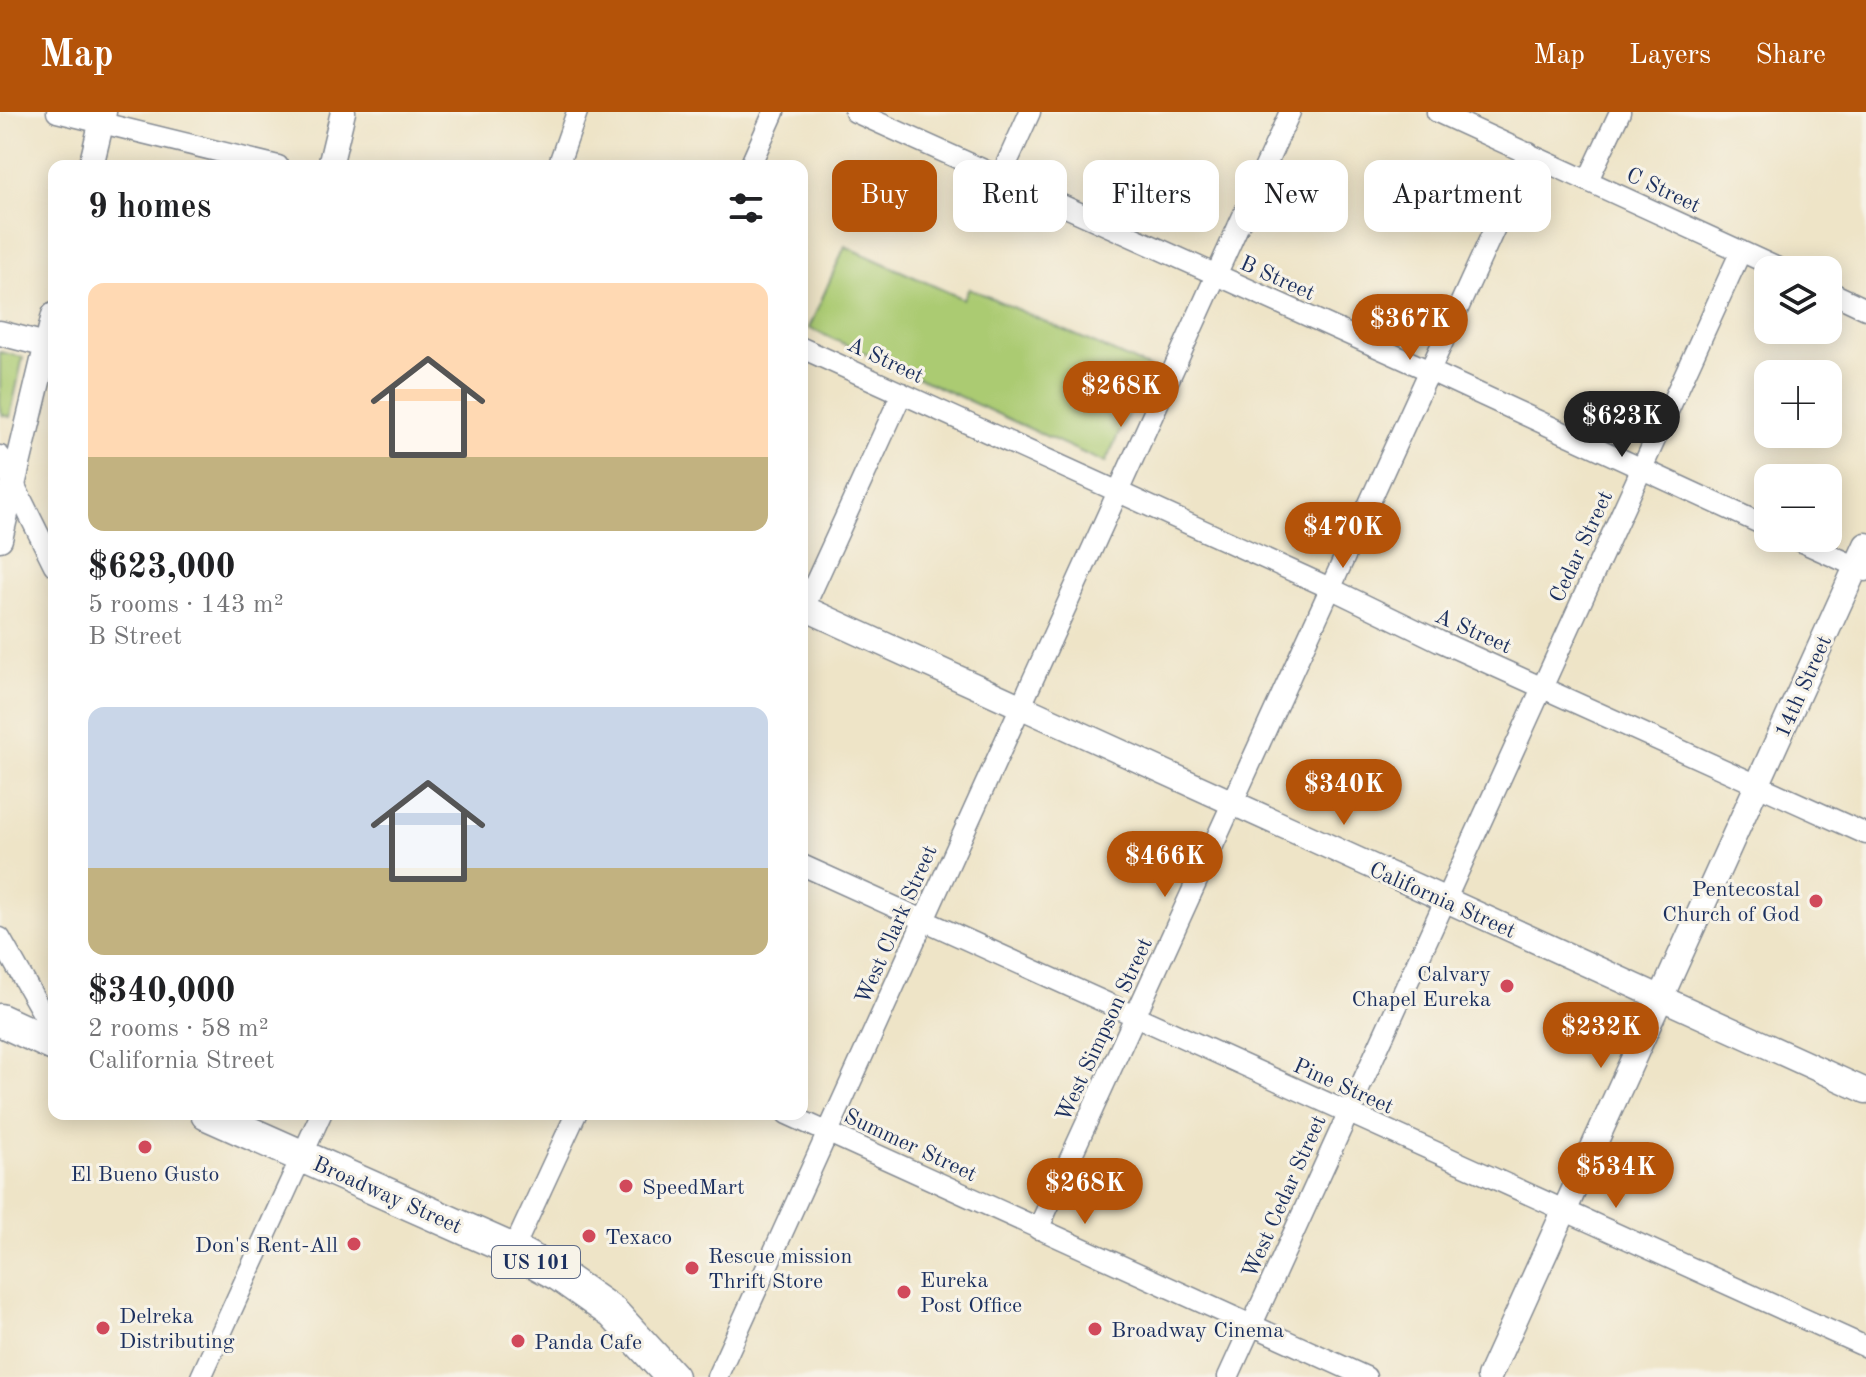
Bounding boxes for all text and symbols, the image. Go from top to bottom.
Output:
text: Map [40,37,114,75]
text: Map [1533,42,1585,70]
text: Layers [1629,42,1711,70]
text: Share [1755,42,1826,70]
chip: Buy [832,160,937,232]
chip: Rent [953,160,1067,232]
chip: Filters [1083,160,1219,232]
chip: New [1235,160,1348,232]
chip: Apartment [1364,160,1551,232]
street label: C Street [1623,164,1704,218]
icon: filters [724,186,768,230]
text: 9 homes [88,191,211,225]
street label: B Street [1236,253,1318,305]
map controls [1754,256,1842,552]
button: layers [1754,256,1842,344]
pin: $367K [1354,294,1466,362]
text: $367K [1370,307,1450,333]
street label: A Street [844,334,927,388]
icon: home [356,335,500,479]
button: + [1754,360,1842,448]
pin: $268K [1065,361,1177,429]
text: $268K [1081,374,1161,400]
pin: $623K [1566,391,1678,459]
text: $623K [1582,404,1662,430]
button: − [1754,464,1842,552]
street label: Cedar Street [1546,487,1617,606]
pin: $470K [1287,502,1399,570]
text: $470K [1303,515,1383,541]
text: $623,000 [88,551,236,585]
text: 5 rooms · 143 m² [88,592,284,618]
street label: A Street [1432,605,1515,658]
text: B Street [88,624,182,650]
street label: 14th Street [1771,632,1836,741]
icon: home [356,759,500,903]
pin: $340K [1288,759,1400,827]
text: $340K [1304,772,1384,798]
pin: $466K [1109,831,1221,899]
street label: West Clark Street [852,842,942,1008]
text: $466K [1125,844,1205,870]
street label: California Street [1366,859,1519,943]
place label: Pentecostal Church of God [1662,879,1800,926]
marker: Pentecostal Church of God [1807,892,1825,910]
street label: West Simpson Street [1053,934,1157,1125]
place label: Calvary Chapel Eureka [1351,964,1491,1011]
text: $340,000 [88,975,236,1009]
marker: Calvary Chapel Eureka [1498,977,1516,995]
pin: $232K [1545,1002,1657,1070]
text: $232K [1561,1015,1641,1041]
text: 2 rooms · 58 m² [88,1016,269,1042]
text: California Street [88,1048,275,1074]
street label: Pine Street [1290,1055,1397,1119]
street label: Summer Street [840,1105,980,1186]
street label: West Cedar Street [1239,1112,1331,1282]
marker: El Bueno Gusto [136,1138,154,1156]
pin: $534K [1560,1142,1672,1210]
street label: Broadway Street [309,1153,465,1239]
text: $534K [1576,1155,1656,1181]
pin: $268K [1029,1158,1141,1226]
place label: El Bueno Gusto [70,1164,220,1186]
text: $268K [1045,1171,1125,1197]
marker: SpeedMart [617,1177,635,1195]
place label: SpeedMart [642,1177,745,1199]
marker: Texaco [580,1227,598,1245]
place label: Texaco [605,1227,672,1249]
place label: Don's Rent-All [195,1235,338,1257]
marker: Don's Rent-All [345,1235,363,1253]
road number: US 101 [492,1246,580,1278]
place label: Rescue mission Thrift Store [708,1246,852,1293]
marker: Rescue mission Thrift Store [683,1259,701,1277]
place label: Eureka Post Office [920,1270,1022,1317]
marker: Eureka Post Office [895,1283,913,1301]
place label: Delreka Distributing [119,1306,235,1353]
marker: Delreka Distributing [94,1319,112,1337]
marker: Broadway Cinema [1086,1320,1104,1338]
place label: Broadway Cinema [1111,1320,1284,1342]
marker: Panda Cafe [509,1332,527,1350]
place label: Panda Cafe [534,1332,642,1354]

